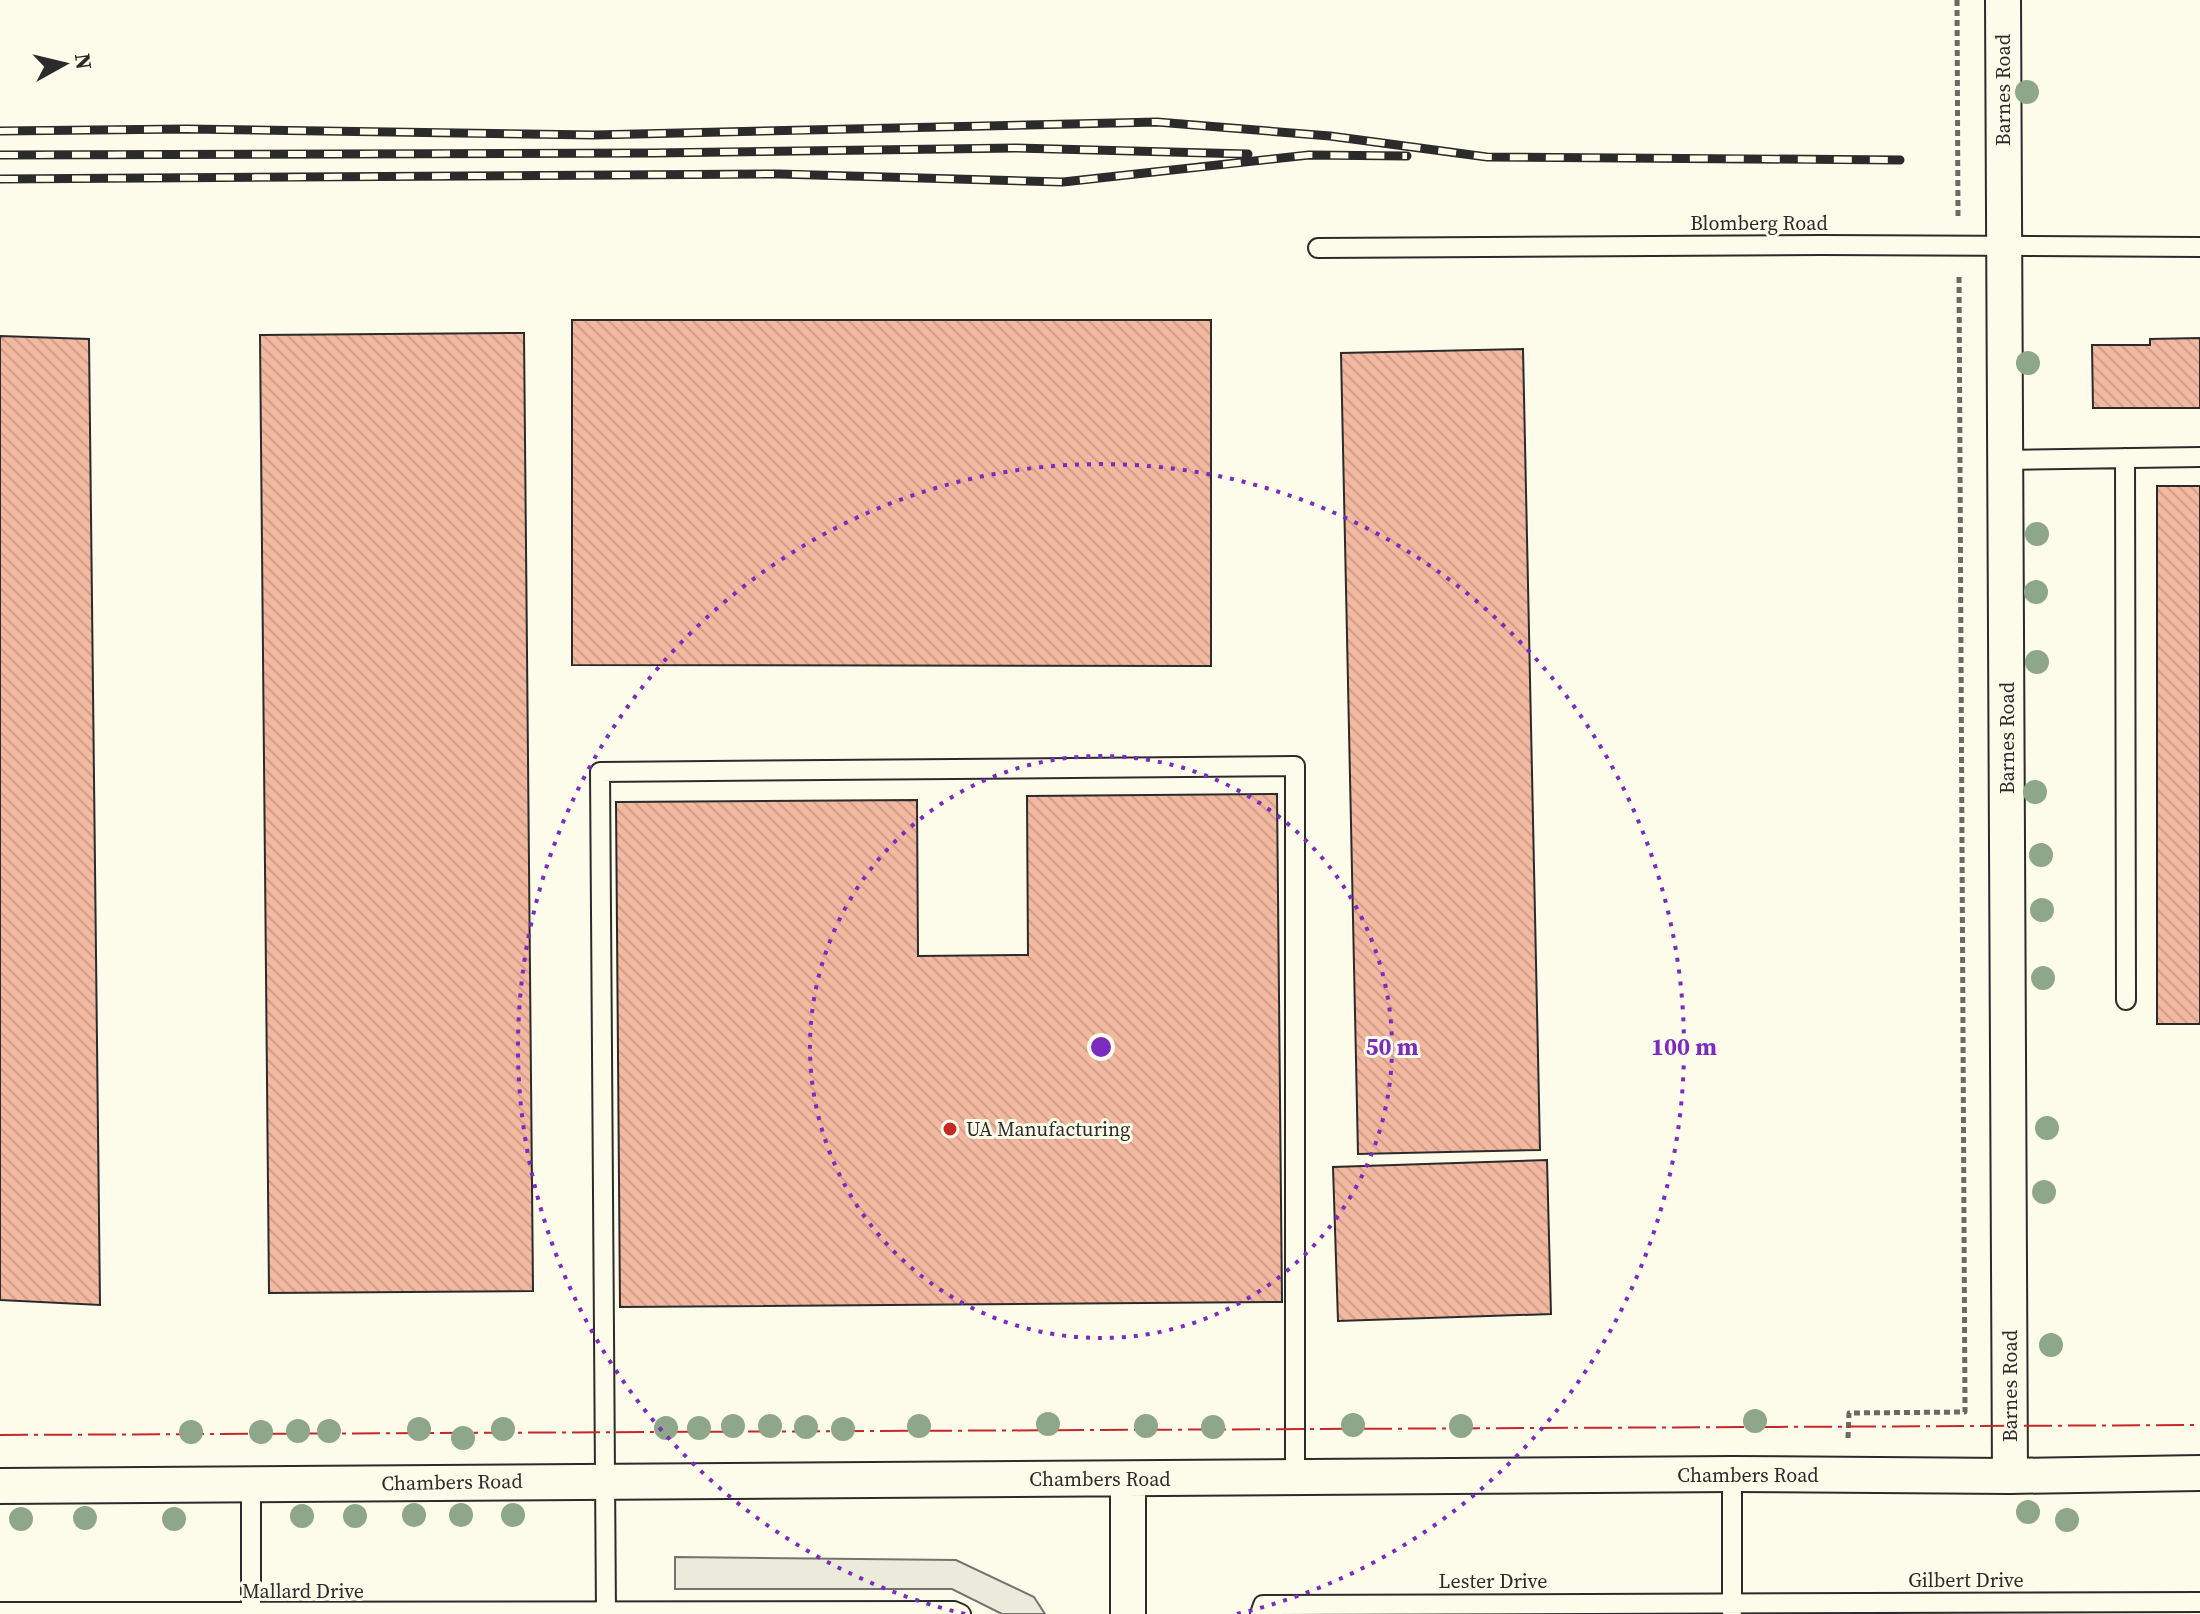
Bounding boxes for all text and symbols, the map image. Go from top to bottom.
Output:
north arrow [24,24,104,104]
street label: Barnes Road [1989,33,2017,146]
text: N [68,51,100,71]
street label: Blomberg Road [1690,209,1828,237]
street label: Barnes Road [1993,681,2021,794]
text: 50 m [1366,1030,1419,1063]
text: 100 m [1651,1030,1717,1063]
centre of rings [1087,1033,1115,1061]
place label: UA Manufacturing [966,1115,1130,1143]
marker: UA Manufacturing [941,1120,959,1138]
street label: Barnes Road [1996,1329,2024,1442]
street label: Chambers Road [1677,1461,1819,1489]
street label: Chambers Road [1029,1465,1171,1493]
street label: Chambers Road [381,1467,524,1497]
street label: Gilbert Drive [1908,1566,2024,1594]
street label: Lester Drive [1439,1567,1547,1595]
street label: Mallard Drive [242,1577,364,1605]

